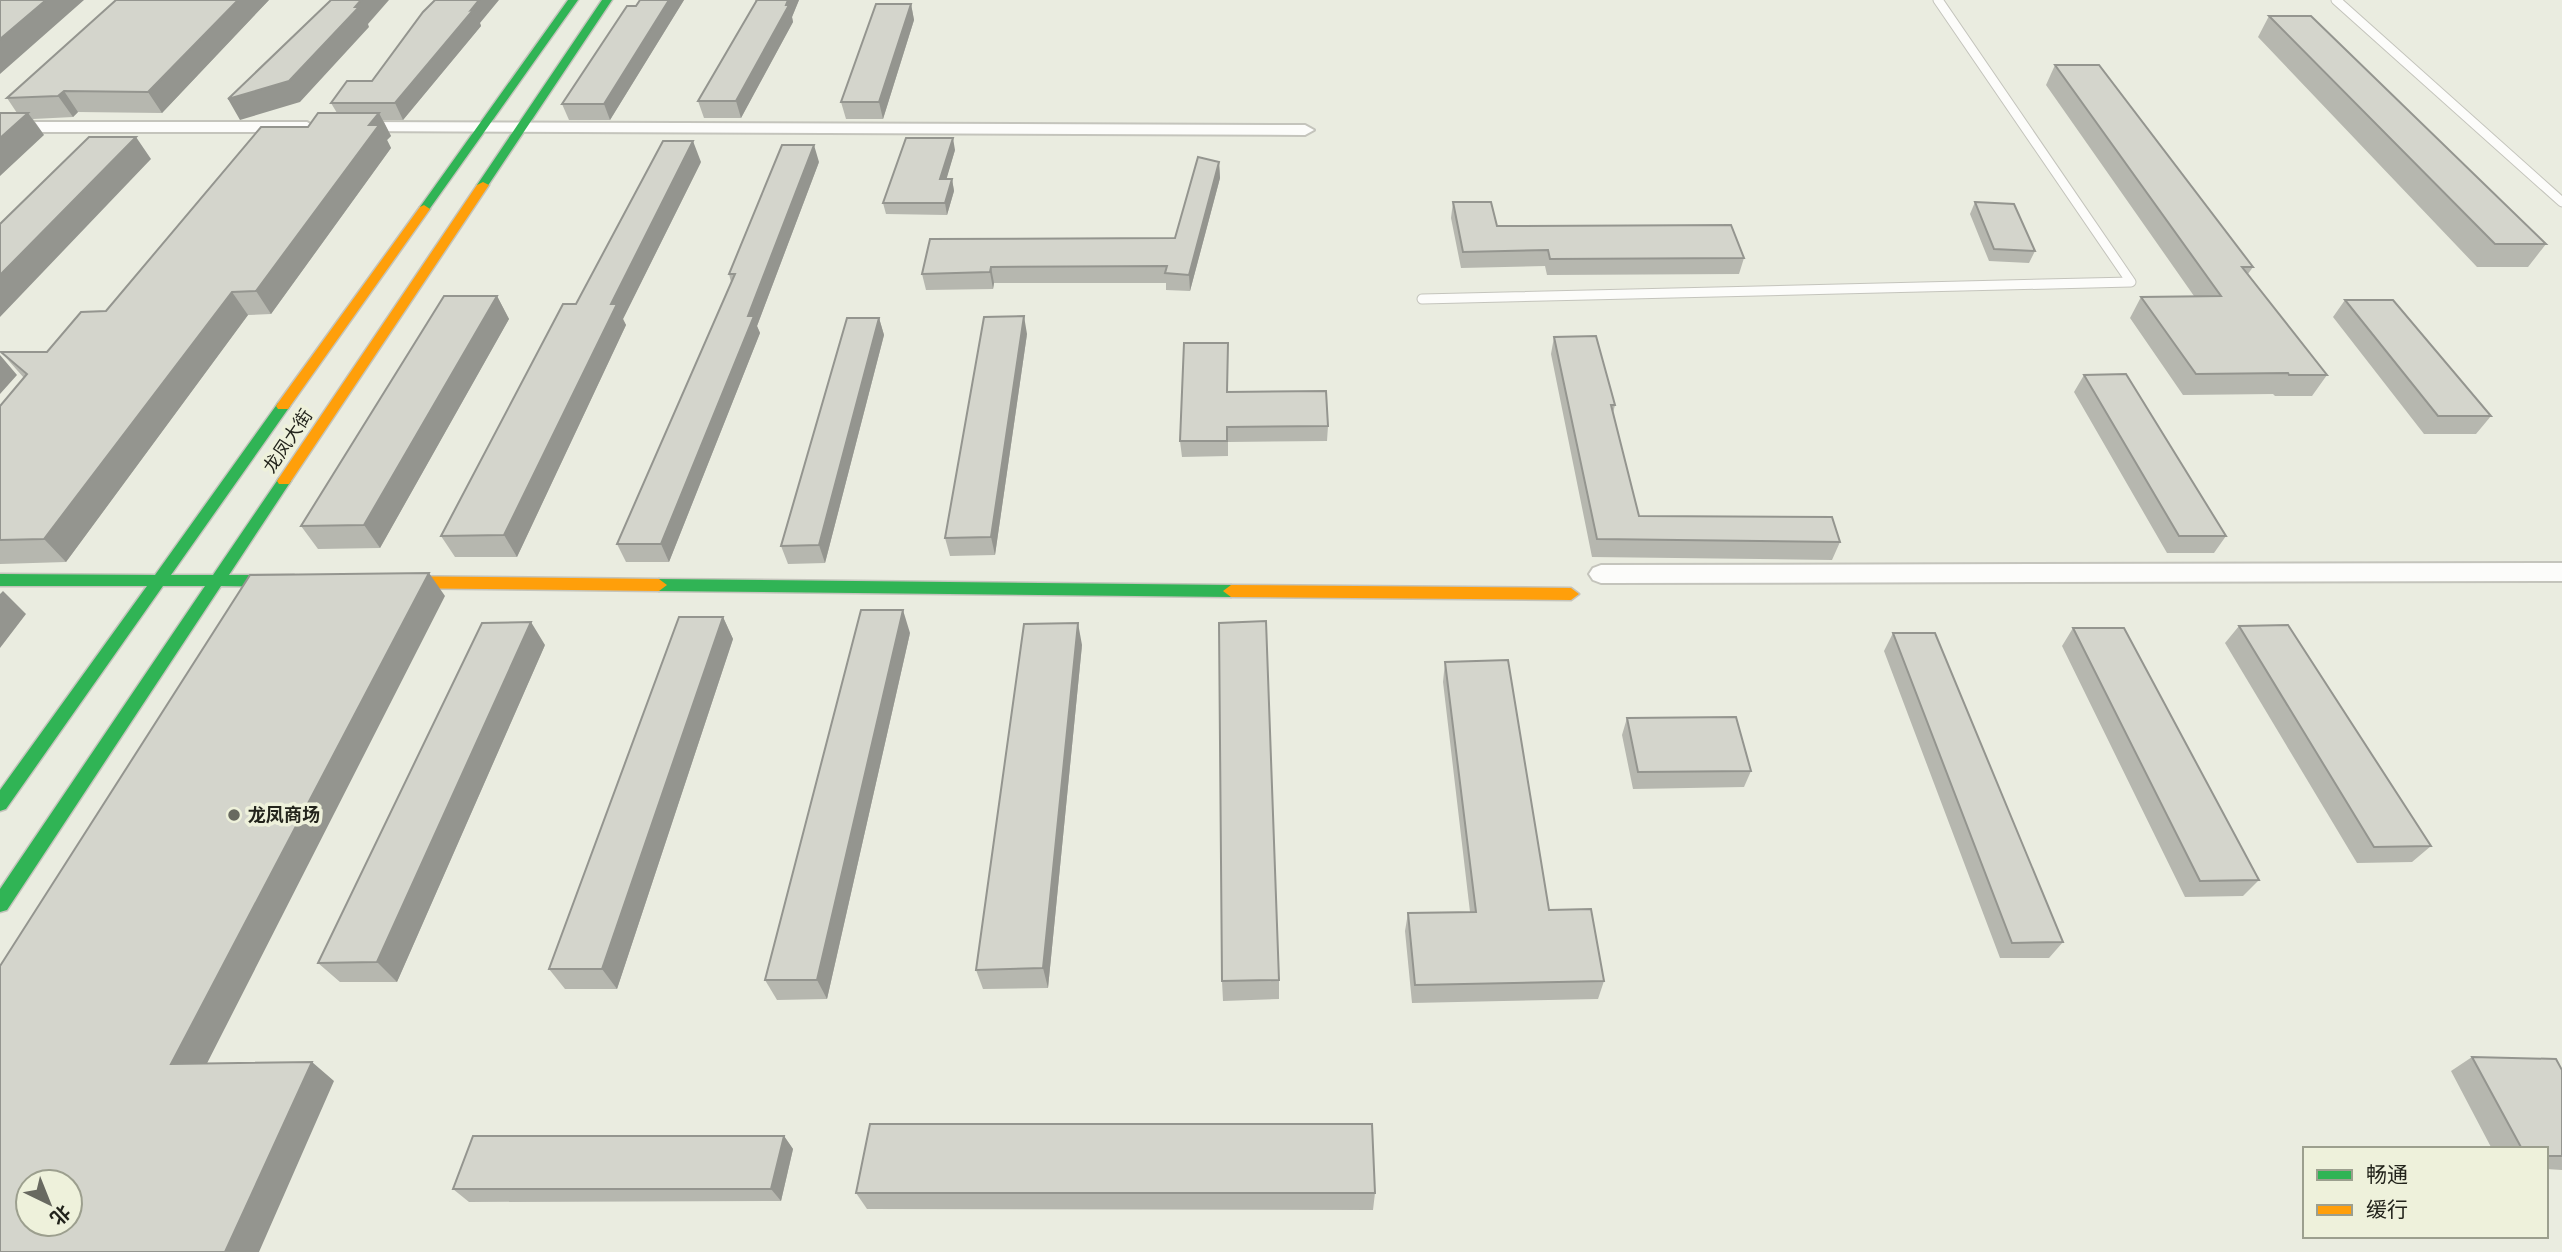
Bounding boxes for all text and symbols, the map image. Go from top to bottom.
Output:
street label: 龙凤大街 [259,405,317,477]
place label: 龙凤商场 [248,804,320,826]
marker: 龙凤商场 [226,807,242,823]
legend [2303,1147,2548,1238]
text: 畅通 [2366,1162,2408,1187]
north arrow [14,1168,84,1238]
text: 缓行 [2366,1197,2408,1222]
text: 北 [45,1200,75,1230]

